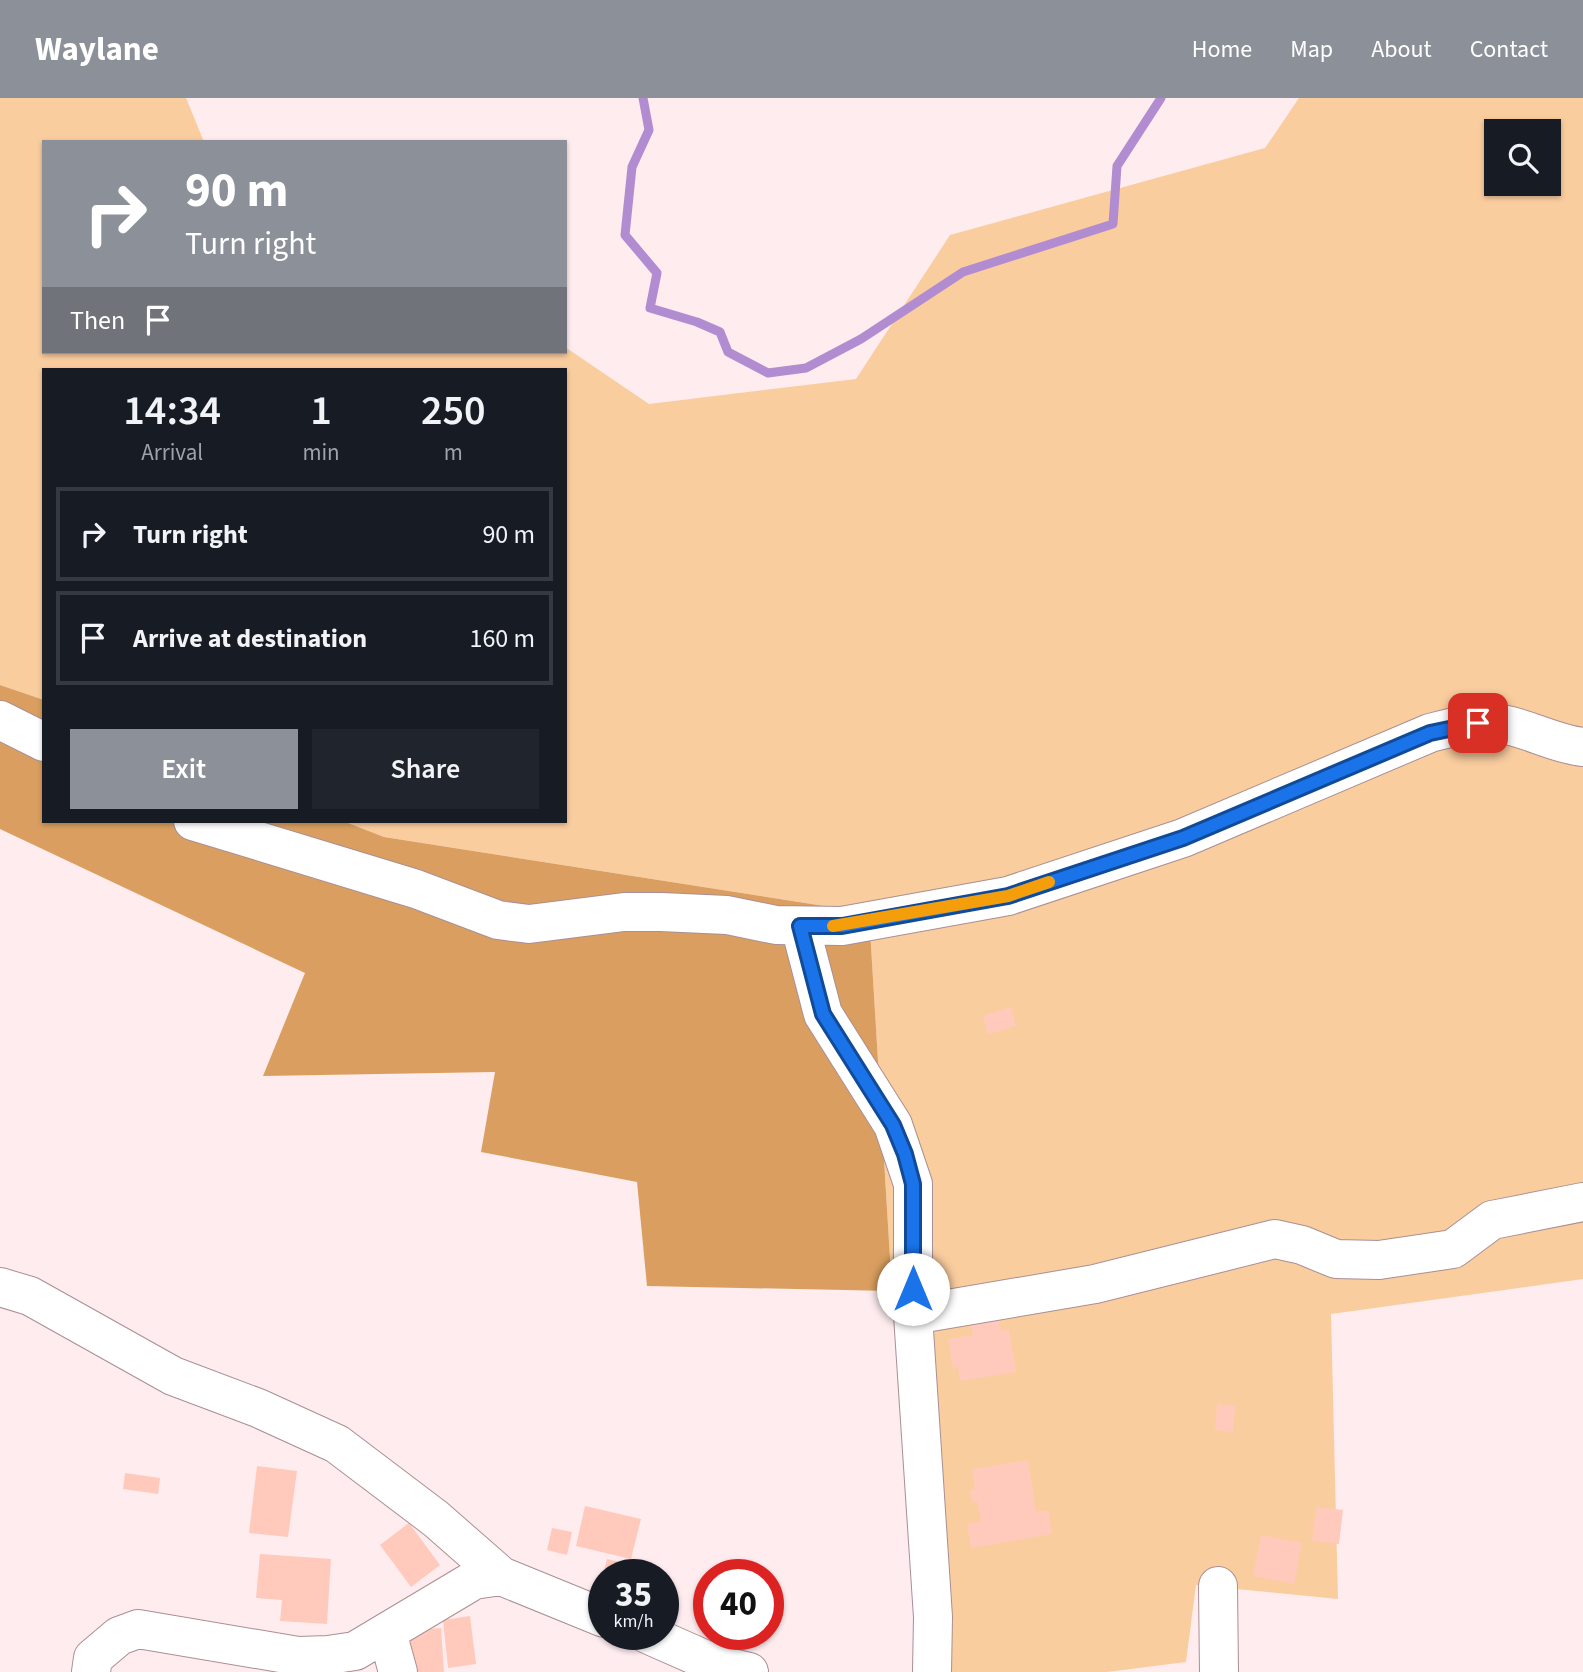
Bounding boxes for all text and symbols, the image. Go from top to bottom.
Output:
text: Waylane [35,26,159,73]
text: Home [1192,32,1252,67]
text: Map [1290,32,1333,67]
text: About [1371,32,1432,67]
text: Contact [1470,32,1548,67]
map controls [1484,119,1561,196]
button: search [1484,119,1561,196]
text: 90 m [185,156,289,226]
icon: right [70,168,161,259]
text: Turn right [185,221,316,267]
icon: arrive [139,301,177,339]
text: Then [70,302,125,339]
text: 14:34 [123,381,221,441]
text: 1 [310,381,332,441]
text: 250 [421,381,486,441]
text: Arrival [141,436,203,469]
text: min [302,436,340,469]
text: m [444,436,463,469]
icon: right [74,515,112,553]
text: Turn right [133,516,248,553]
text: 90 m [482,516,535,553]
icon: arrive [74,619,112,657]
text: Arrive at destination [133,620,367,657]
text: 160 m [469,620,535,657]
pin [1448,693,1508,753]
icon: arrive [1459,704,1497,742]
button: Exit [70,729,298,809]
button: Share [312,729,539,809]
position arrow [876,1252,950,1326]
speed limit sign: 40 [693,1559,784,1650]
text: 35 [615,1570,652,1620]
text: km/h [614,1609,653,1634]

